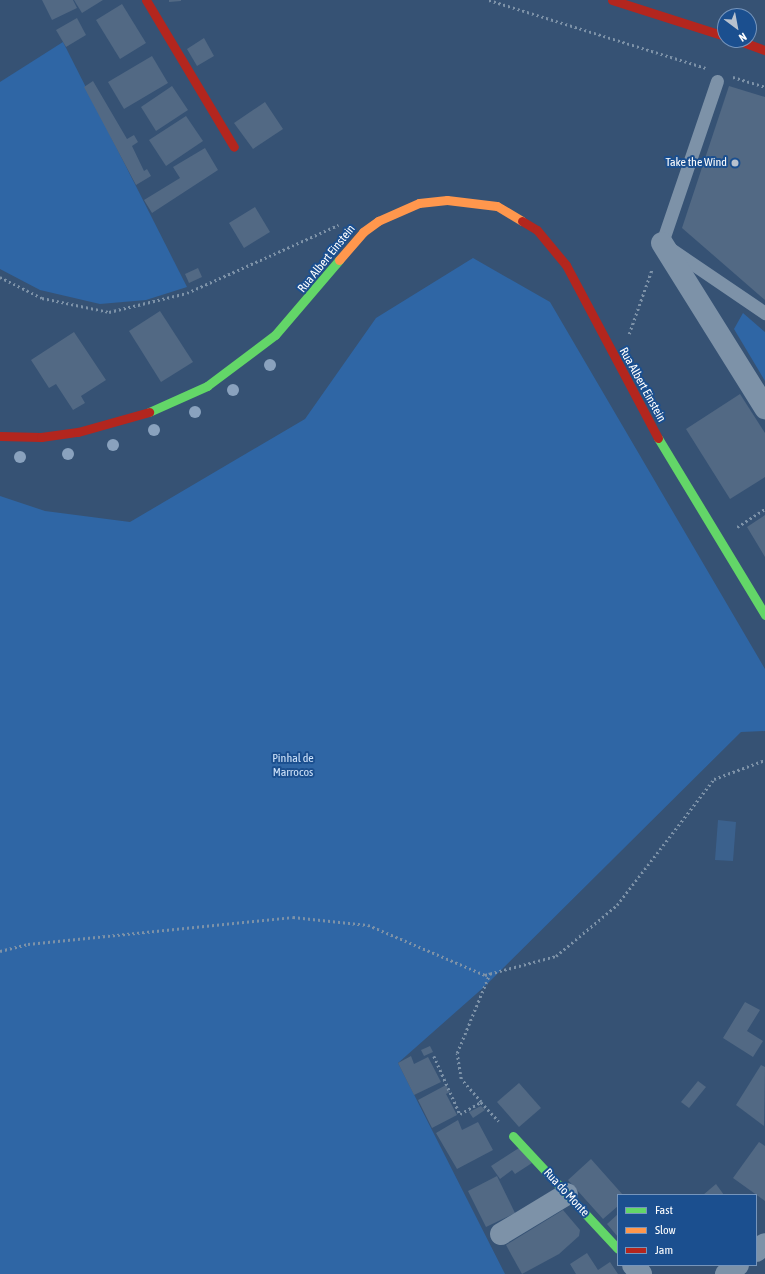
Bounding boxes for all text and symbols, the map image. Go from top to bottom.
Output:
north arrow [717,8,757,48]
text: N [737,31,749,44]
place label: Take the Wind [666,156,727,170]
marker: Take the Wind [730,158,740,168]
street label: Rua Albert Einstein [295,222,359,296]
street label: Rua Albert Einstein [616,345,668,425]
park label: Pinhal de Marrocos [272,752,314,780]
street label: Rua do Monte [540,1166,592,1220]
legend [617,1194,757,1266]
text: Fast [655,1203,673,1217]
text: Slow [655,1223,676,1237]
text: Jam [655,1243,673,1257]

